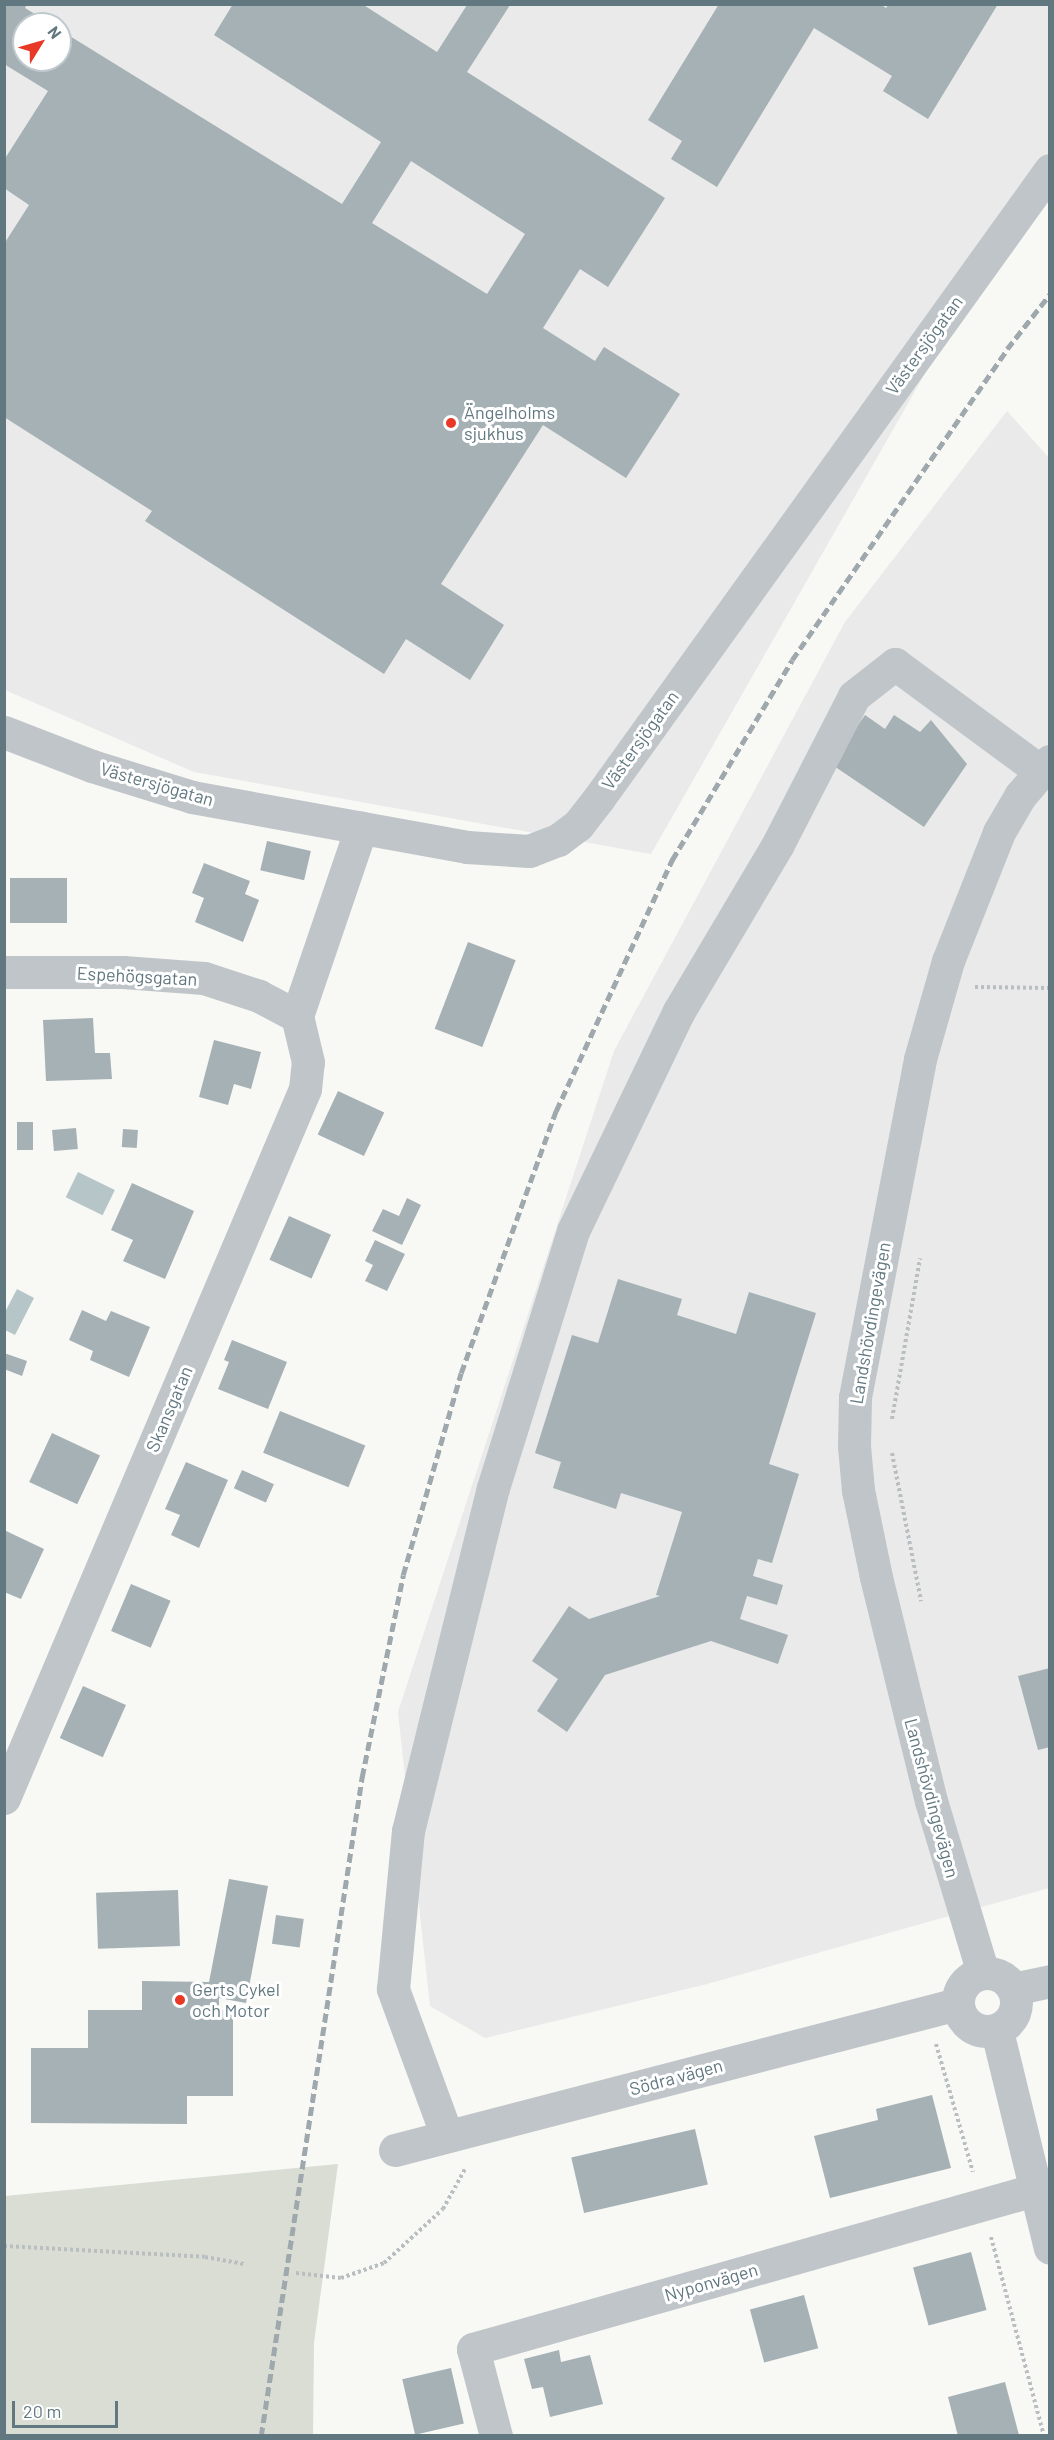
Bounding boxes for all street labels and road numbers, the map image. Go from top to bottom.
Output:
street label: Västersjögatan [881,291,967,399]
street label: Västersjögatan [597,686,683,794]
street label: Västersjögatan [98,758,216,810]
street label: Espehögsgatan [76,962,198,990]
street label: Landshövdingevägen [845,1240,895,1406]
street label: Skansgatan [141,1363,197,1455]
street label: Landshövdingevägen [900,1716,964,1880]
street label: Södra vägen [627,2054,725,2100]
street label: Nyponvägen [662,2258,760,2306]

